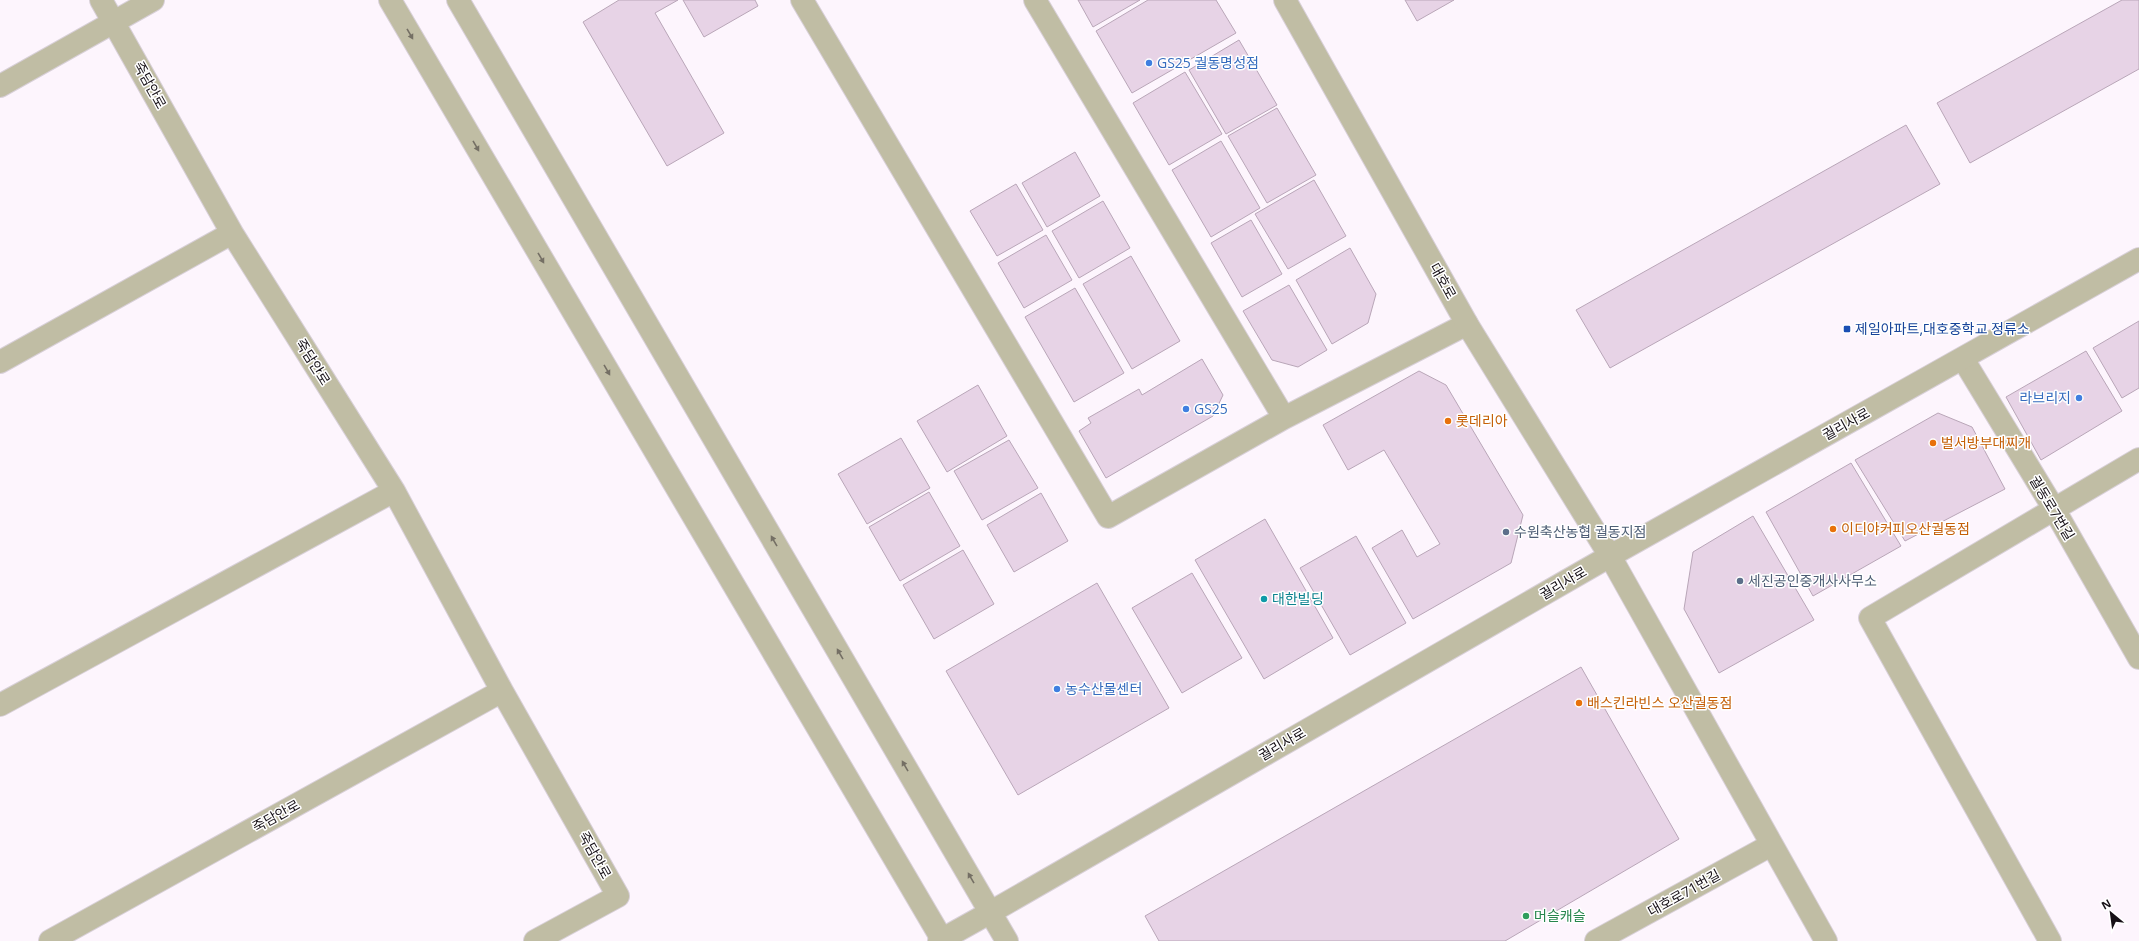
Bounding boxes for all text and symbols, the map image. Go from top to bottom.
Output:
one-way arrow [406,28,413,40]
place label: GS25 궐동명성점 [1157,53,1259,72]
street label: 죽담안로 [130,58,171,112]
marker: GS25 궐동명성점 [1144,58,1154,68]
one-way arrow [472,140,479,152]
one-way arrow [538,252,545,264]
street label: 대호로 [1426,259,1461,302]
place label: 제일아파트,대호중학교 정류소 [1855,319,2030,338]
marker: 제일아파트,대호중학교 정류소 [1842,324,1852,334]
street label: 죽담안로 [292,335,335,389]
one-way arrow [604,364,611,376]
place label: 라브리지 [2019,388,2071,407]
marker: 라브리지 [2074,393,2084,403]
place label: GS25 [1194,399,1228,418]
street label: 궐리사로 [1819,403,1873,444]
marker: GS25 [1181,404,1191,414]
place label: 롯데리아 [1456,411,1508,430]
marker: 롯데리아 [1443,416,1453,426]
place label: 벌서방부대찌개 [1941,433,2031,452]
marker: 벌서방부대찌개 [1928,438,1938,448]
street label: 궐동로7번길 [2026,472,2079,544]
place label: 이디야커피오산궐동점 [1841,519,1970,538]
place label: 수원축산농협 궐동지점 [1514,522,1646,541]
marker: 이디야커피오산궐동점 [1828,524,1838,534]
marker: 수원축산농협 궐동지점 [1501,527,1511,537]
one-way arrow [771,535,778,547]
street label: 궐리사로 [1536,561,1590,604]
place label: 세진공인중개사사무소 [1748,571,1877,590]
marker: 세진공인중개사사무소 [1735,576,1745,586]
place label: 대한빌딩 [1272,589,1324,608]
marker: 대한빌딩 [1259,594,1269,604]
one-way arrow [836,648,843,660]
place label: 농수산물센터 [1065,679,1142,698]
marker: 농수산물센터 [1052,684,1062,694]
place label: 배스킨라빈스 오산궐동점 [1587,693,1732,712]
marker: 배스킨라빈스 오산궐동점 [1574,698,1584,708]
street label: 궐리사로 [1255,722,1309,765]
one-way arrow [902,760,909,772]
street label: 죽담안로 [249,795,303,836]
street label: 죽담안로 [575,828,616,882]
street label: 대호로71번길 [1644,865,1724,920]
one-way arrow [967,872,974,884]
north arrow [2091,893,2131,933]
text: N [2098,895,2113,913]
place label: 머슬캐슬 [1534,906,1586,925]
marker: 머슬캐슬 [1521,911,1531,921]

